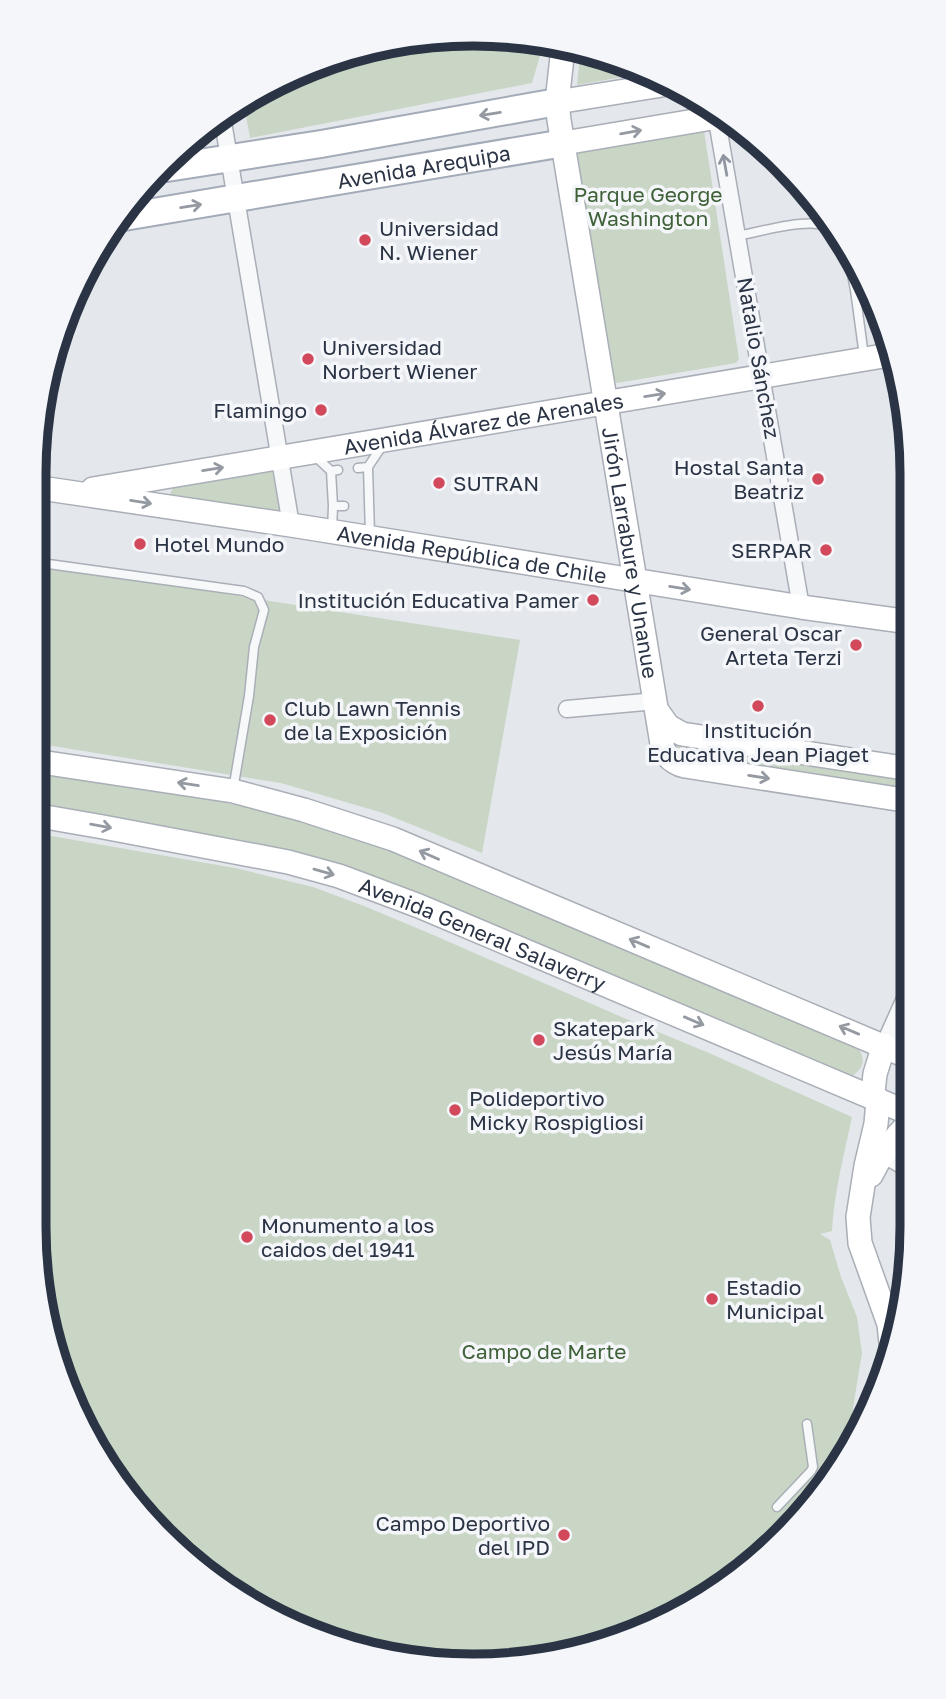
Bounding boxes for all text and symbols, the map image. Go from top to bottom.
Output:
one-way arrow [479,108,502,121]
one-way arrow [619,125,642,139]
street label: Avenida Arequipa [335,139,512,194]
one-way arrow [718,154,731,177]
park label: Parque George Washington [573,181,723,231]
one-way arrow [179,200,202,213]
place label: Universidad N. Wiener [379,215,499,265]
marker: Universidad N. Wiener [357,232,373,248]
street label: Natalio Sánchez [732,275,786,441]
place label: Universidad Norbert Wiener [322,334,477,384]
marker: Universidad Norbert Wiener [300,351,316,367]
street label: Avenida Álvarez de Arenales [342,387,625,460]
one-way arrow [643,388,666,401]
place label: Flamingo [213,397,307,423]
marker: Flamingo [313,402,329,418]
street label: Jirón Larrabure y Unanue [597,425,664,680]
place label: Hostal Santa Beatriz [674,454,804,504]
one-way arrow [201,462,224,475]
place label: SUTRAN [453,470,539,496]
marker: Hostal Santa Beatriz [810,471,826,487]
marker: SUTRAN [431,475,447,491]
one-way arrow [129,496,151,509]
street label: Avenida República de Chile [335,520,609,589]
place label: Hotel Mundo [154,531,284,557]
marker: Hotel Mundo [132,536,148,552]
place label: SERPAR [731,537,812,563]
marker: SERPAR [818,542,834,558]
one-way arrow [668,582,691,595]
place label: Institución Educativa Pamer [297,587,579,613]
marker: Institución Educativa Pamer [585,592,601,608]
place label: General Oscar Arteta Terzi [700,620,842,670]
marker: General Oscar Arteta Terzi [848,637,864,653]
place label: Club Lawn Tennis de la Exposición [284,695,461,745]
marker: Institución Educativa Jean Piaget [750,698,766,714]
marker: Club Lawn Tennis de la Exposición [262,712,278,728]
place label: Institución Educativa Jean Piaget [647,717,869,767]
one-way arrow [747,771,770,784]
one-way arrow [177,777,200,790]
one-way arrow [89,820,112,834]
one-way arrow [419,848,440,861]
one-way arrow [313,866,335,879]
street label: Avenida General Salaverry [355,872,610,997]
one-way arrow [628,935,650,948]
place label: Skatepark Jesús María [553,1015,673,1065]
one-way arrow [682,1016,704,1029]
one-way arrow [838,1023,860,1036]
marker: Skatepark Jesús María [531,1032,547,1048]
place label: Polideportivo Micky Rospigliosi [469,1085,644,1135]
marker: Polideportivo Micky Rospigliosi [447,1102,463,1118]
place label: Monumento a los caidos del 1941 [261,1212,434,1262]
marker: Monumento a los caidos del 1941 [239,1229,255,1245]
place label: Estadio Municipal [726,1274,824,1324]
marker: Estadio Municipal [704,1291,720,1307]
park label: Campo de Marte [462,1338,626,1364]
place label: Campo Deportivo del IPD [376,1510,550,1560]
marker: Campo Deportivo del IPD [556,1527,572,1543]

